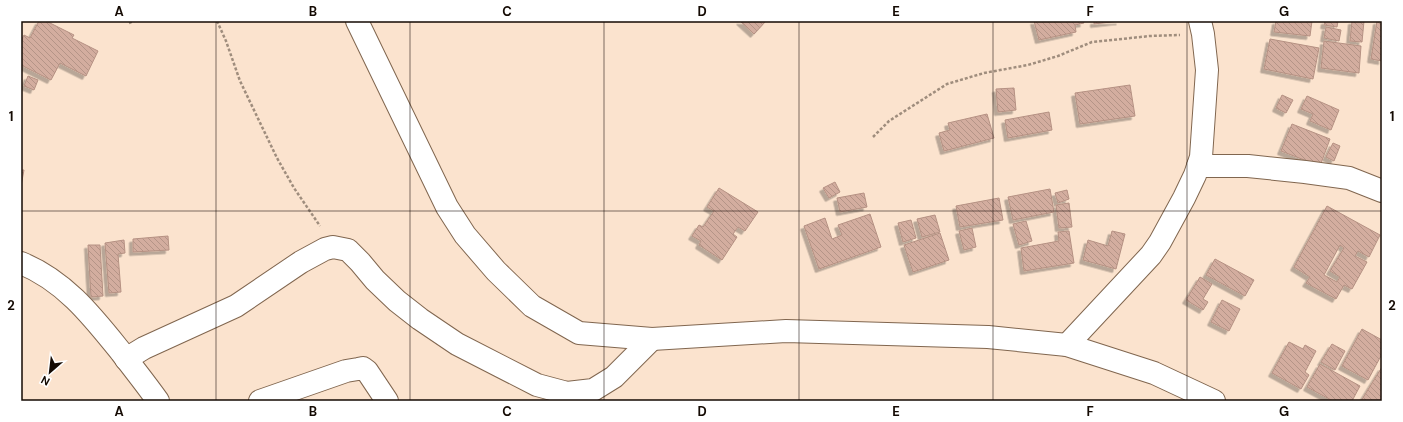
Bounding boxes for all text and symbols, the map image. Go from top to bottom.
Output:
text: A [114,3,124,20]
text: B [309,3,317,20]
text: C [502,3,512,20]
text: D [697,3,707,20]
text: E [892,3,900,20]
text: F [1086,3,1094,20]
text: G [1279,3,1289,20]
text: 1 [9,108,13,125]
text: 1 [1390,108,1394,125]
text: 2 [7,297,15,314]
text: 2 [1388,297,1396,314]
north arrow [30,352,70,392]
text: N [38,373,52,389]
text: A [114,403,124,420]
text: B [309,403,317,420]
text: C [502,403,512,420]
text: D [697,403,707,420]
text: E [892,403,900,420]
text: F [1086,403,1094,420]
text: G [1279,403,1289,420]

